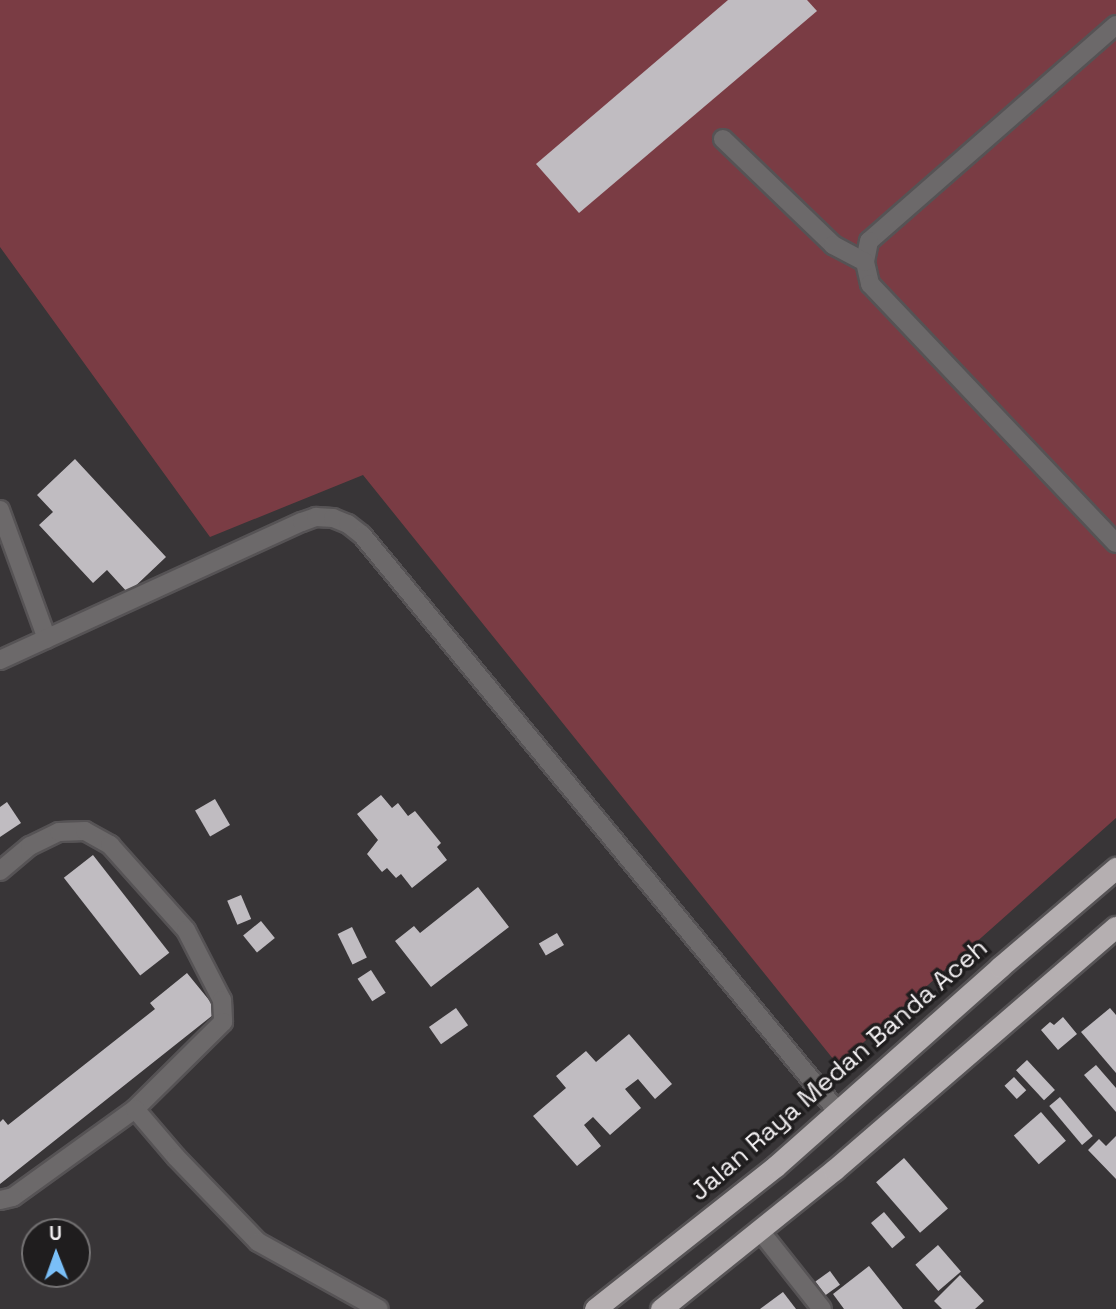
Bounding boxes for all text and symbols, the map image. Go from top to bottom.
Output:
street label: Jalan Raya Medan Banda Aceh [684,932,994,1208]
north arrow [21,1218,91,1288]
text: U [49,1221,62,1246]

